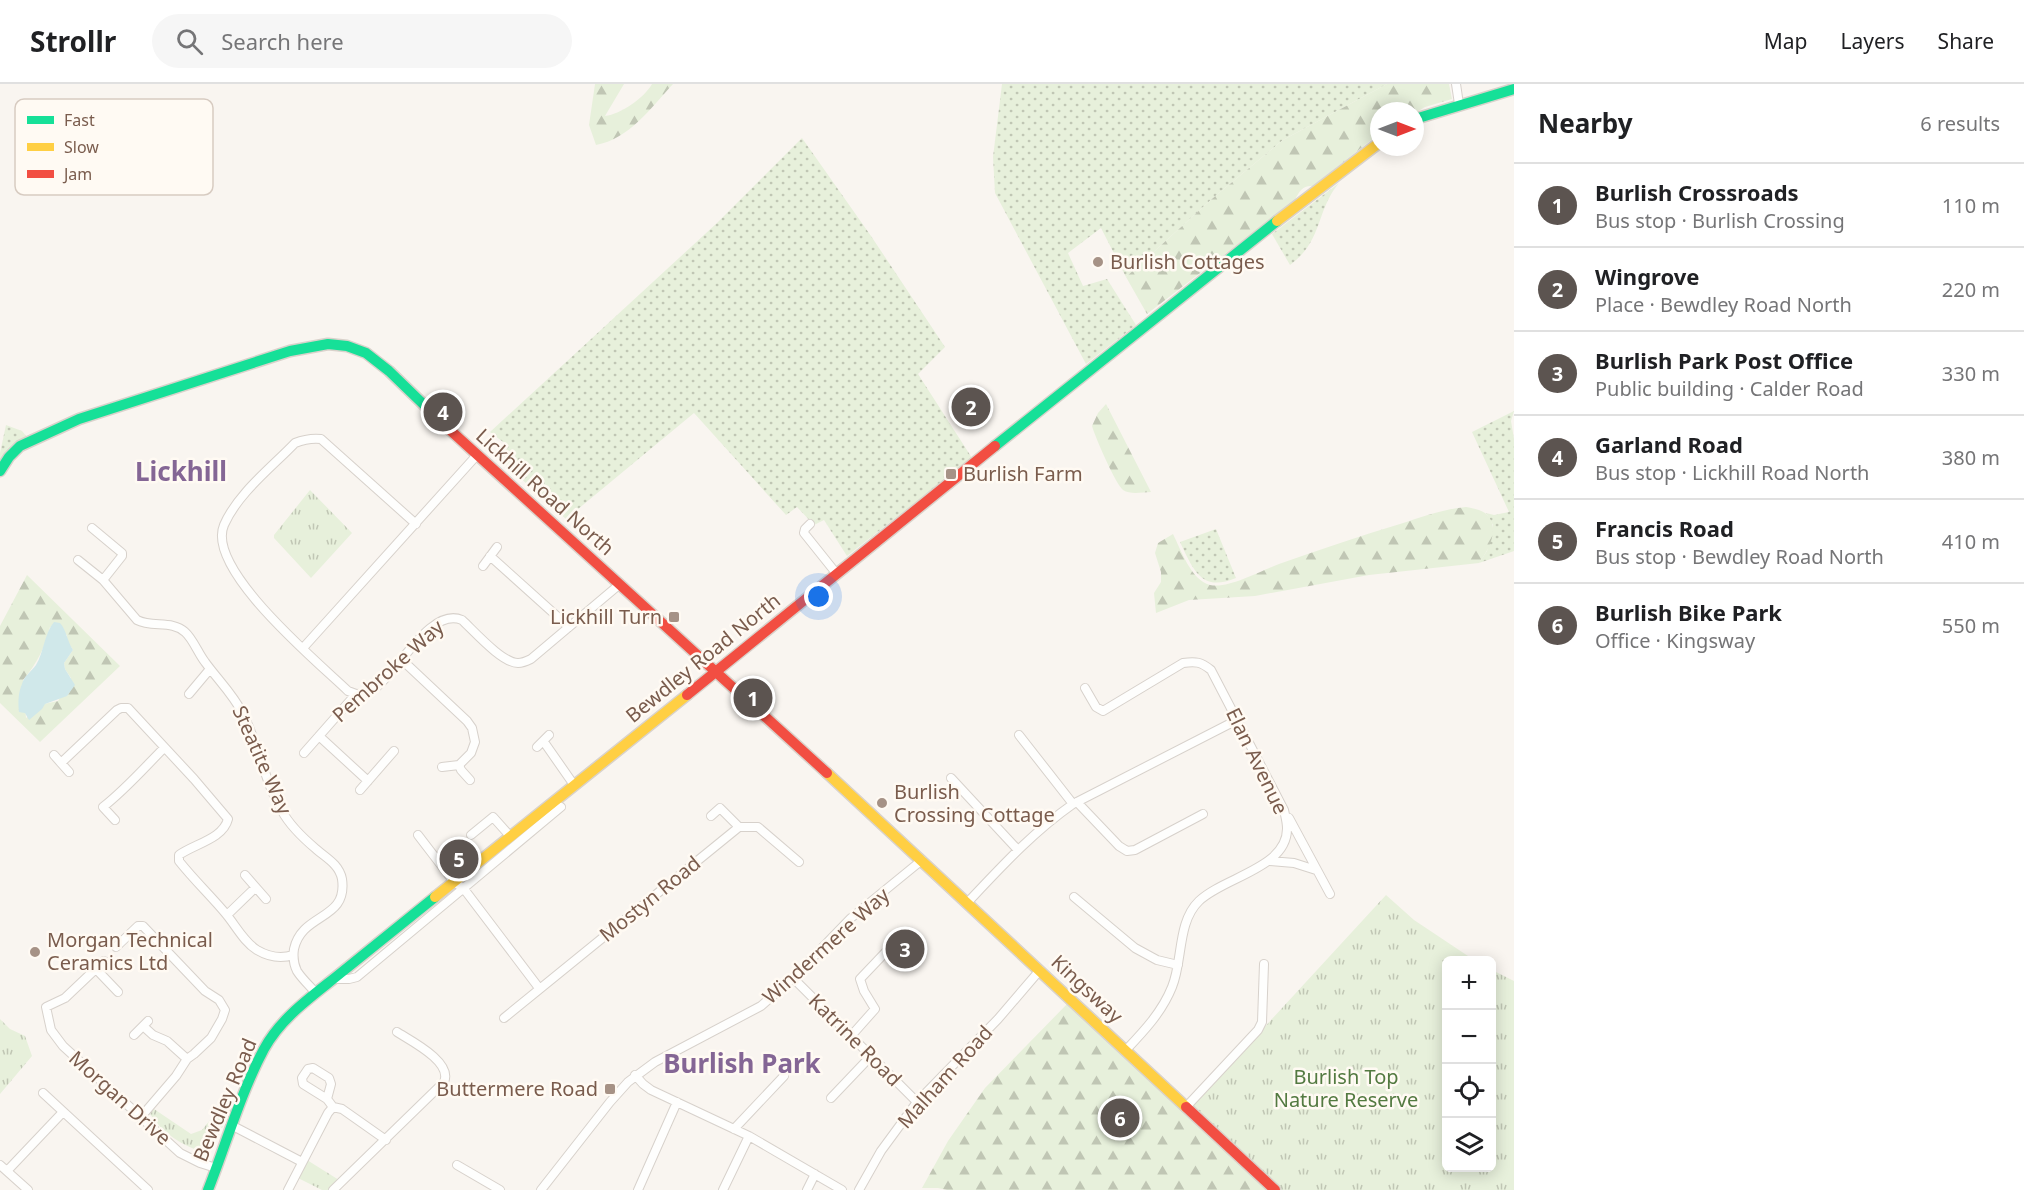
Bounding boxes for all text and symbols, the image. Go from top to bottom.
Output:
search box [152,14,572,68]
text: Strollr [30,22,116,60]
icon: search [173,25,206,58]
text: Search here [221,26,344,56]
text: Map [1764,27,1808,55]
text: Layers [1841,27,1905,55]
text: Share [1938,27,1994,55]
legend [15,99,213,195]
north arrow [1370,102,1424,156]
text: Nearby [1538,105,1633,141]
text: Fast [64,109,95,131]
text: 6 results [1920,110,2000,137]
text: Slow [64,136,99,158]
text: Jam [62,163,92,185]
text: Burlish Crossroads [1595,177,1799,207]
text: 1 [1552,192,1563,219]
text: 110 m [1942,192,2000,219]
text: Bus stop · Burlish Crossing [1595,207,1845,234]
place label: Burlish Cottages [1110,248,1265,275]
marker: Burlish Cottages [1091,255,1105,269]
text: Wingrove [1595,261,1699,291]
text: 2 [1552,276,1563,303]
text: 220 m [1942,276,2000,303]
text: Place · Bewdley Road North [1595,291,1852,318]
text: Burlish Park Post Office [1595,345,1853,375]
text: 3 [1552,360,1563,387]
text: 330 m [1942,360,2000,387]
text: Public building · Calder Road [1595,375,1864,402]
pin: 2 [952,384,990,430]
pin: 4 [424,390,462,434]
street label: Lickhill Road North [470,422,620,561]
text: Garland Road [1595,429,1743,459]
text: 4 [1552,444,1563,471]
text: 380 m [1942,444,2000,471]
district label: Lickhill [135,453,227,489]
text: Bus stop · Lickhill Road North [1595,459,1869,486]
place label: Burlish Farm [963,460,1083,487]
marker: Burlish Farm [944,467,958,481]
text: Francis Road [1595,513,1734,543]
text: 5 [1552,528,1563,555]
text: 410 m [1942,528,2000,555]
text: Bus stop · Bewdley Road North [1595,543,1884,570]
your location [804,582,833,611]
street label: Bewdley Road North [620,587,786,728]
text: Burlish Bike Park [1595,597,1782,627]
place label: Lickhill Turn [550,603,662,630]
marker: Lickhill Turn [667,610,681,624]
text: 6 [1552,612,1563,639]
text: 550 m [1942,612,2000,639]
street label: Pembroke Way [326,613,450,728]
text: Office · Kingsway [1595,627,1755,654]
pin: 1 [734,676,772,720]
street label: Steatite Way [226,701,299,819]
street label: Elan Avenue [1220,703,1295,819]
place label: Burlish Crossing Cottage [894,778,1055,828]
marker: Burlish Crossing Cottage [875,796,889,810]
pin: 5 [440,836,478,882]
street label: Mostyn Road [593,849,706,948]
street label: Windermere Way [756,881,895,1010]
place label: Morgan Technical Ceramics Ltd [47,926,213,976]
pin: 3 [886,926,924,972]
marker: Morgan Technical Ceramics Ltd [28,945,42,959]
street label: Kingsway [1046,948,1130,1029]
map controls [1442,956,1496,1172]
button: + [1442,956,1496,1010]
street label: Katrine Road [803,987,908,1092]
button: − [1442,1010,1496,1064]
street label: Malham Road [891,1019,998,1134]
street label: Bewdley Road [186,1034,263,1166]
street label: Morgan Drive [63,1044,177,1151]
district label: Burlish Park [663,1045,822,1081]
park label: Burlish Top Nature Reserve [1274,1063,1418,1113]
button: locate [1442,1064,1496,1118]
place label: Buttermere Road [436,1075,598,1102]
marker: Buttermere Road [603,1082,617,1096]
pin: 6 [1100,1096,1140,1140]
button: layers [1442,1118,1496,1172]

